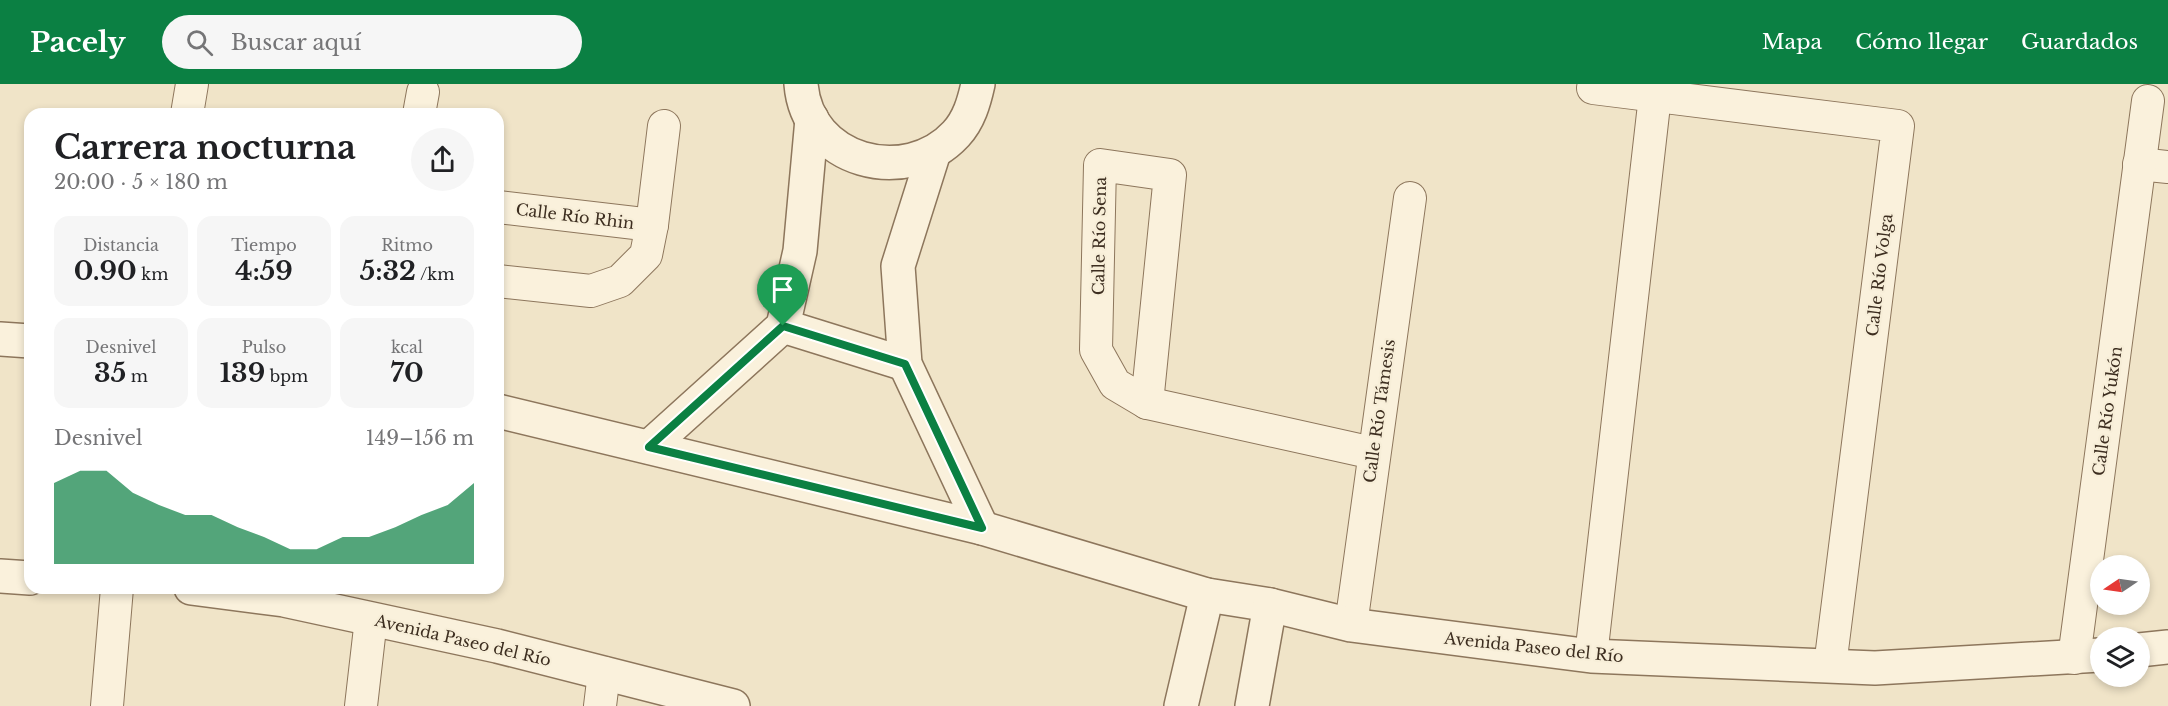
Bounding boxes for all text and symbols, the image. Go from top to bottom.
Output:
search box [162,15,582,69]
text: Pacely [30,25,126,60]
icon: search [183,26,216,59]
text: Buscar aquí [231,29,361,56]
text: Mapa [1762,29,1822,55]
text: Cómo llegar [1855,29,1988,55]
text: Guardados [2021,29,2138,55]
text: Carrera nocturna [54,127,356,168]
button: share [411,128,474,191]
text: 20:00 · 5 × 180 m [54,170,228,194]
street label: Calle Río Sena [1088,177,1110,295]
street label: Calle Río Rhin [515,199,635,233]
street label: Calle Río Volga [1862,212,1896,338]
text: Distancia [83,235,159,255]
text: Tiempo [231,235,297,255]
text: Ritmo [381,235,433,255]
text: 0.90 [74,255,137,287]
text: 4:59 [235,255,293,287]
text: 5:32 [360,255,416,287]
text: km [137,264,168,284]
text: /km [416,264,454,284]
pin [757,264,808,326]
icon: arrive [766,273,799,306]
text: Desnivel [86,337,156,357]
text: Pulso [242,337,286,357]
text: kcal [391,337,423,357]
street label: Calle Río Támesis [1359,338,1399,484]
street label: Calle Río Yukón [2088,345,2126,477]
text: 35 [94,357,126,389]
text: 139 [220,357,265,389]
text: 70 [390,357,424,389]
text: m [126,366,148,386]
text: bpm [265,366,308,386]
text: Desnivel [54,426,142,450]
text: 149–156 m [366,426,474,450]
north arrow [2090,555,2150,615]
map controls [2090,555,2150,687]
street label: Avenida Paseo del Río [372,610,553,670]
button: layers [2090,627,2150,687]
street label: Avenida Paseo del Río [1442,628,1625,666]

